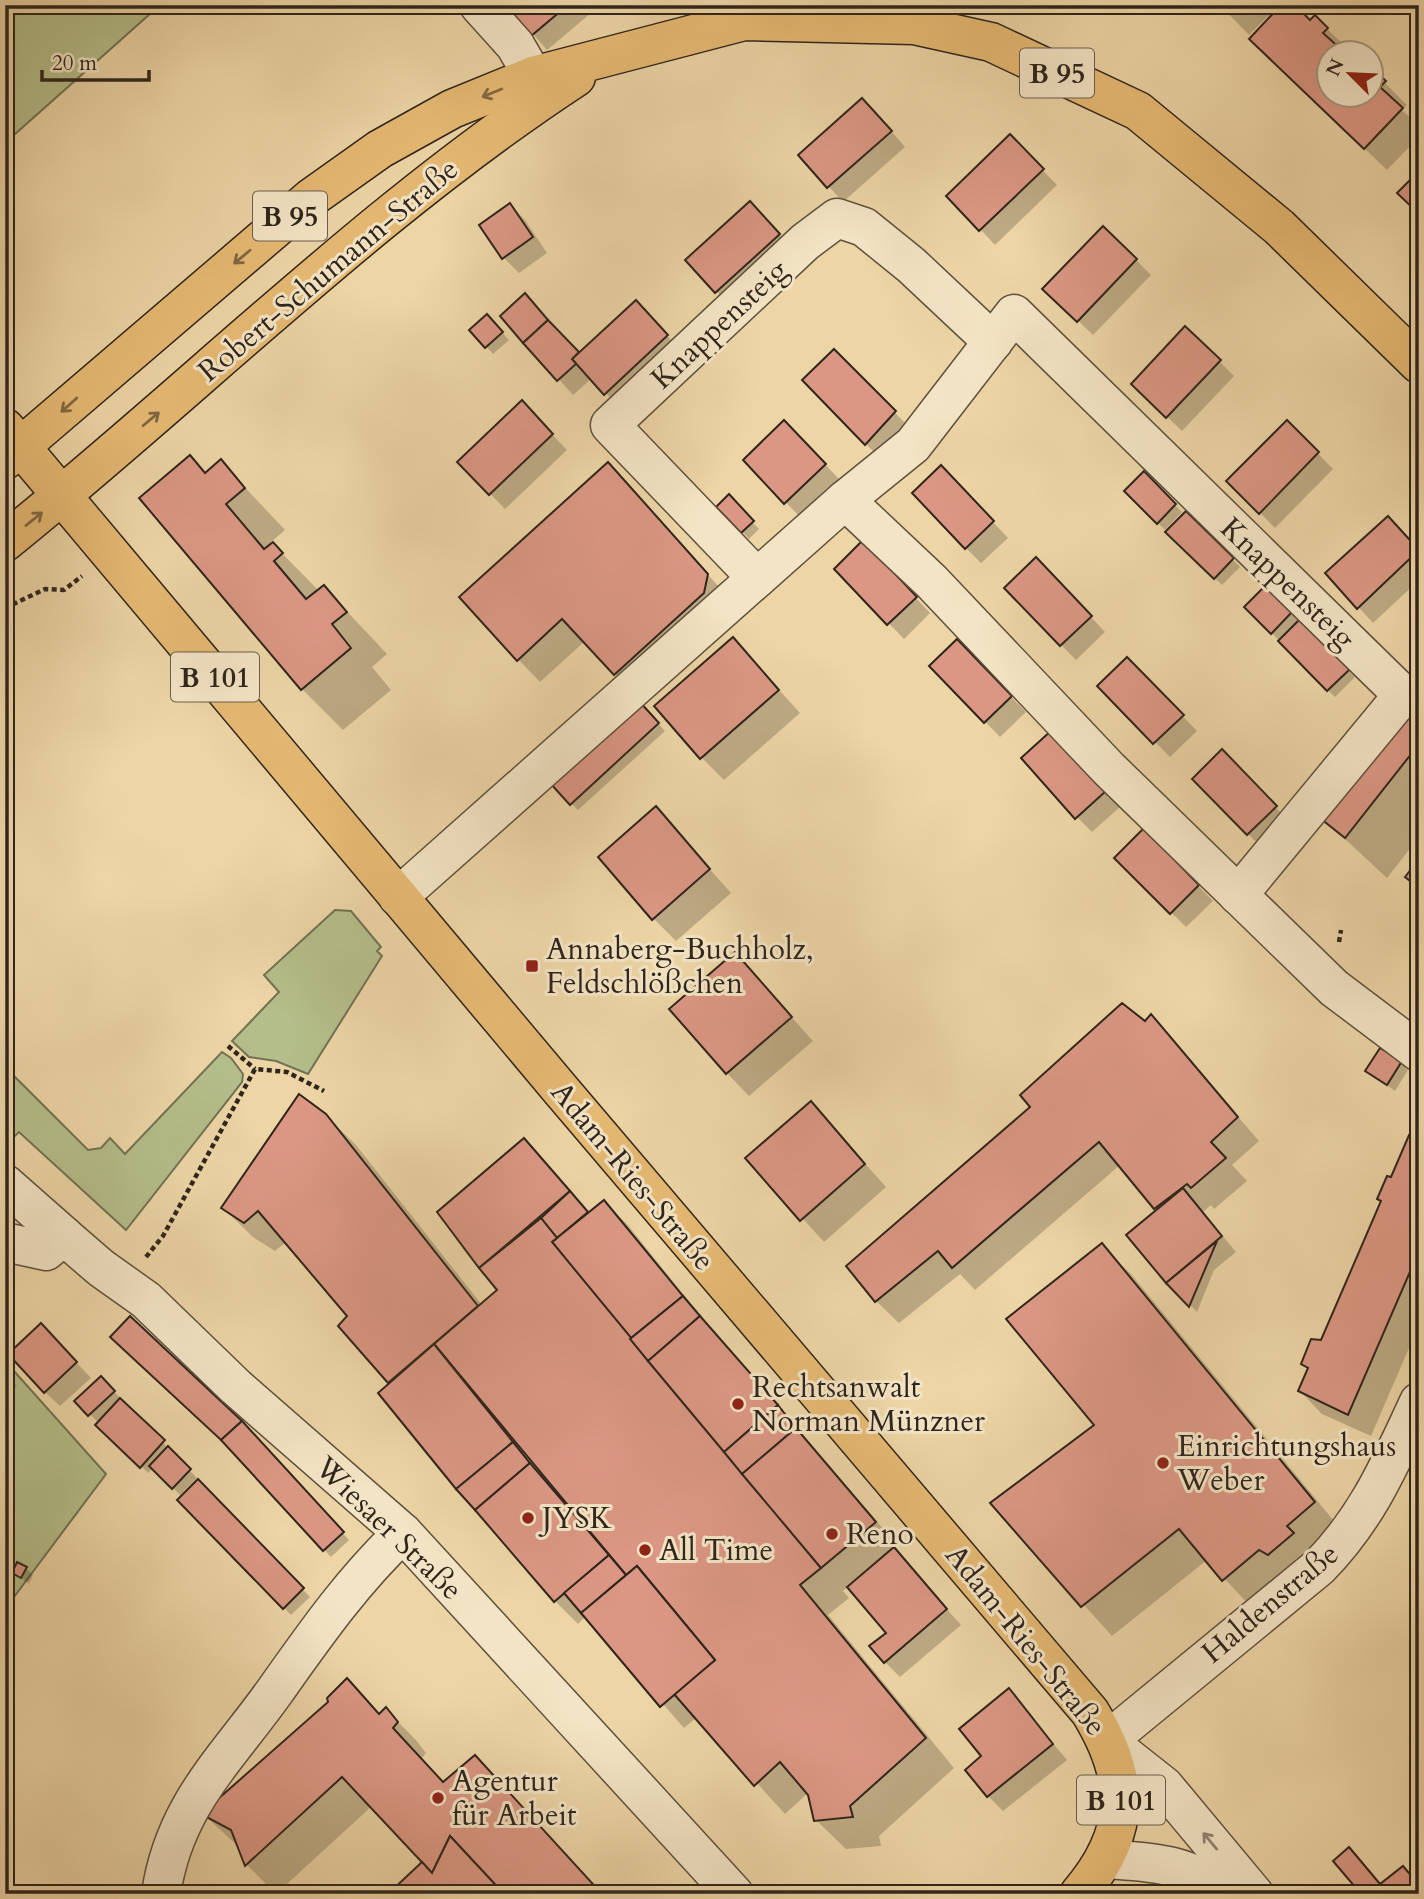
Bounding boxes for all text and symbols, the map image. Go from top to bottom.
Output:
scale bar [42,38,149,82]
north arrow [1316,38,1386,108]
road number: B 95 [1020,48,1094,98]
text: 20 m [52,49,97,78]
text: N [1320,54,1351,80]
one-way arrow [482,87,503,100]
street label: Robert-Schumann-Straße [190,149,467,391]
road number: B 95 [253,192,327,241]
one-way arrow [233,249,251,265]
street label: Knappensteig [642,250,797,398]
one-way arrow [60,397,78,413]
one-way arrow [141,411,159,426]
street label: Knappensteig [1211,508,1364,658]
one-way arrow [24,511,42,527]
road number: B 101 [171,652,259,702]
place label: Annaberg-Buchholz, Feldschlößchen [546,929,814,1004]
marker: Annaberg-Buchholz, Feldschlößchen [524,958,540,974]
street label: Adam-Ries-Straße [541,1073,724,1280]
place label: Rechtsanwalt Norman Münzner [752,1367,985,1442]
marker: Rechtsanwalt Norman Münzner [730,1396,746,1412]
place label: Einrichtungshaus Weber [1176,1426,1396,1501]
street label: Wiesaer Straße [305,1447,471,1609]
marker: Einrichtungshaus Weber [1155,1455,1171,1471]
place label: JYSK [538,1498,613,1539]
marker: JYSK [520,1510,536,1526]
place label: Reno [846,1514,914,1555]
marker: Reno [824,1526,840,1542]
place label: All Time [659,1530,773,1571]
street label: Haldenstraße [1193,1534,1348,1673]
street label: Adam-Ries-Straße [936,1536,1116,1745]
marker: All Time [637,1542,653,1558]
place label: Agentur für Arbeit [452,1761,577,1836]
road number: B 101 [1077,1776,1165,1825]
marker: Agentur für Arbeit [430,1790,446,1806]
one-way arrow [1202,1833,1218,1851]

